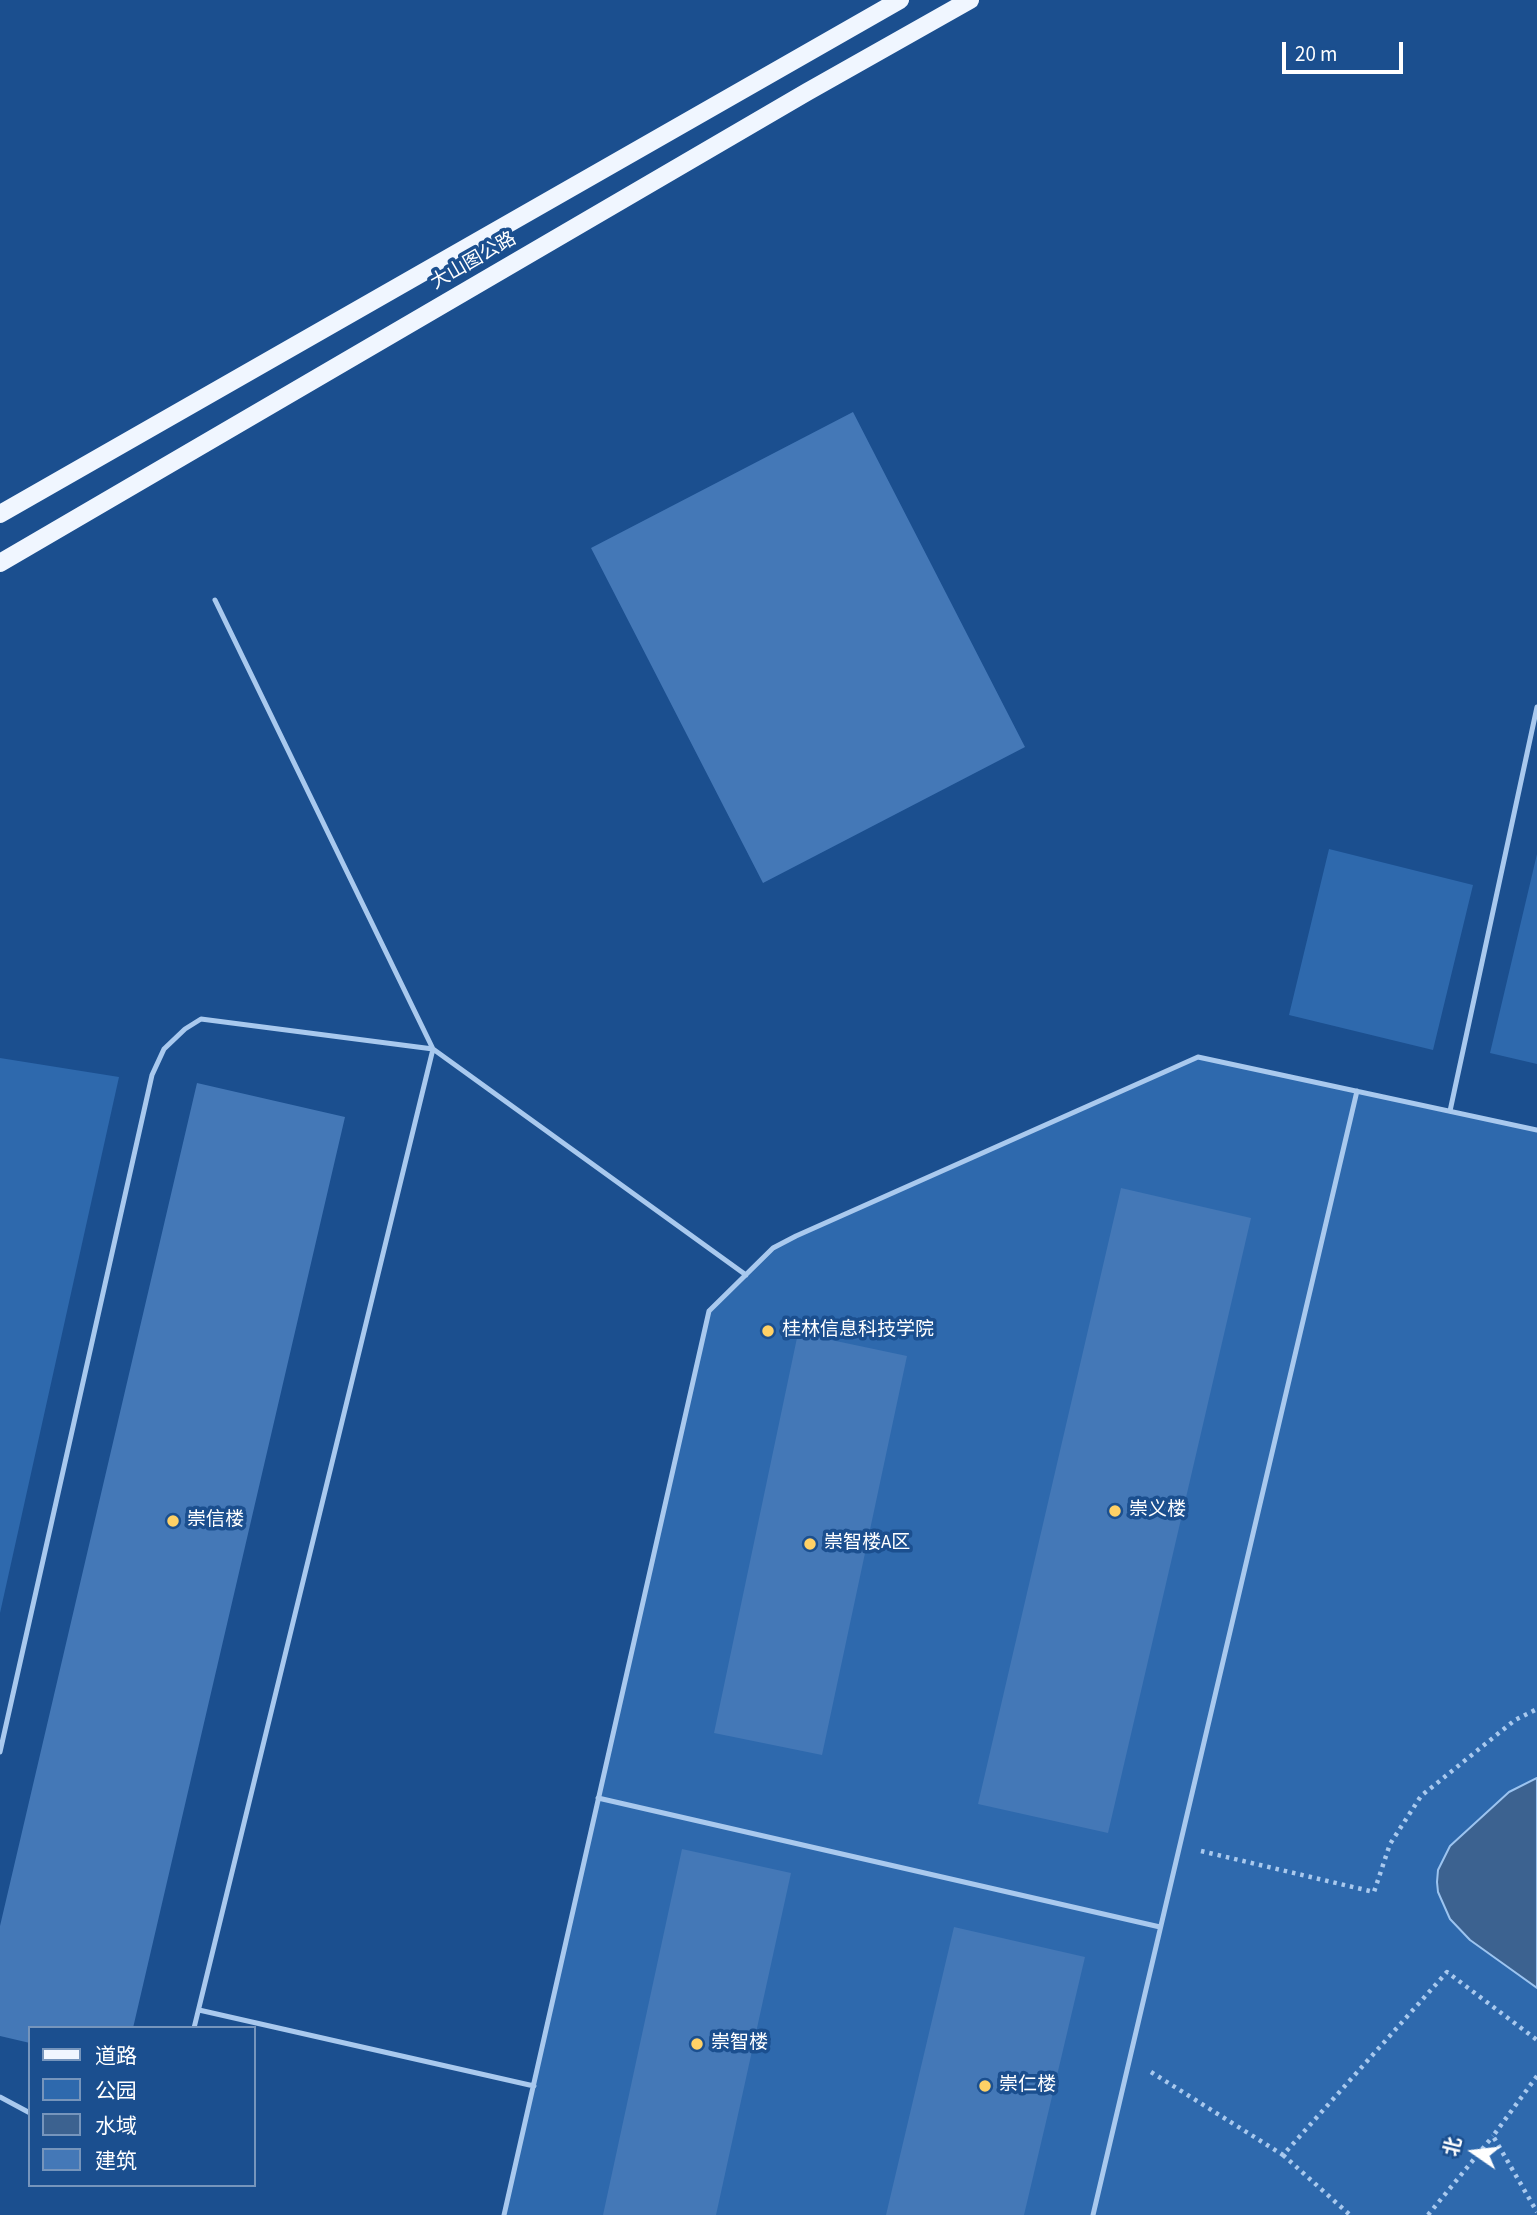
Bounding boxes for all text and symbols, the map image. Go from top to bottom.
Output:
scale bar [1285,28,1406,72]
text: 20 m [1295,39,1337,69]
street label: 大山图公路 [427,228,521,296]
place label: 桂林信息科技学院 [782,1320,934,1342]
marker: 桂林信息科技学院 [760,1323,776,1339]
place label: 崇义楼 [1129,1500,1186,1522]
marker: 崇义楼 [1107,1503,1123,1519]
place label: 崇信楼 [187,1510,244,1532]
marker: 崇信楼 [165,1513,181,1529]
place label: 崇智楼A区 [824,1533,910,1555]
marker: 崇智楼A区 [802,1536,818,1552]
legend [28,2026,256,2187]
place label: 崇智楼 [711,2033,768,2055]
marker: 崇智楼 [689,2036,705,2052]
text: 道路 [95,2041,137,2071]
place label: 崇仁楼 [999,2075,1056,2097]
text: 公园 [95,2076,137,2106]
marker: 崇仁楼 [977,2078,993,2094]
text: 水域 [95,2111,137,2141]
north arrow [1439,2117,1509,2187]
text: 北 [1438,2134,1469,2159]
text: 建筑 [95,2146,137,2176]

